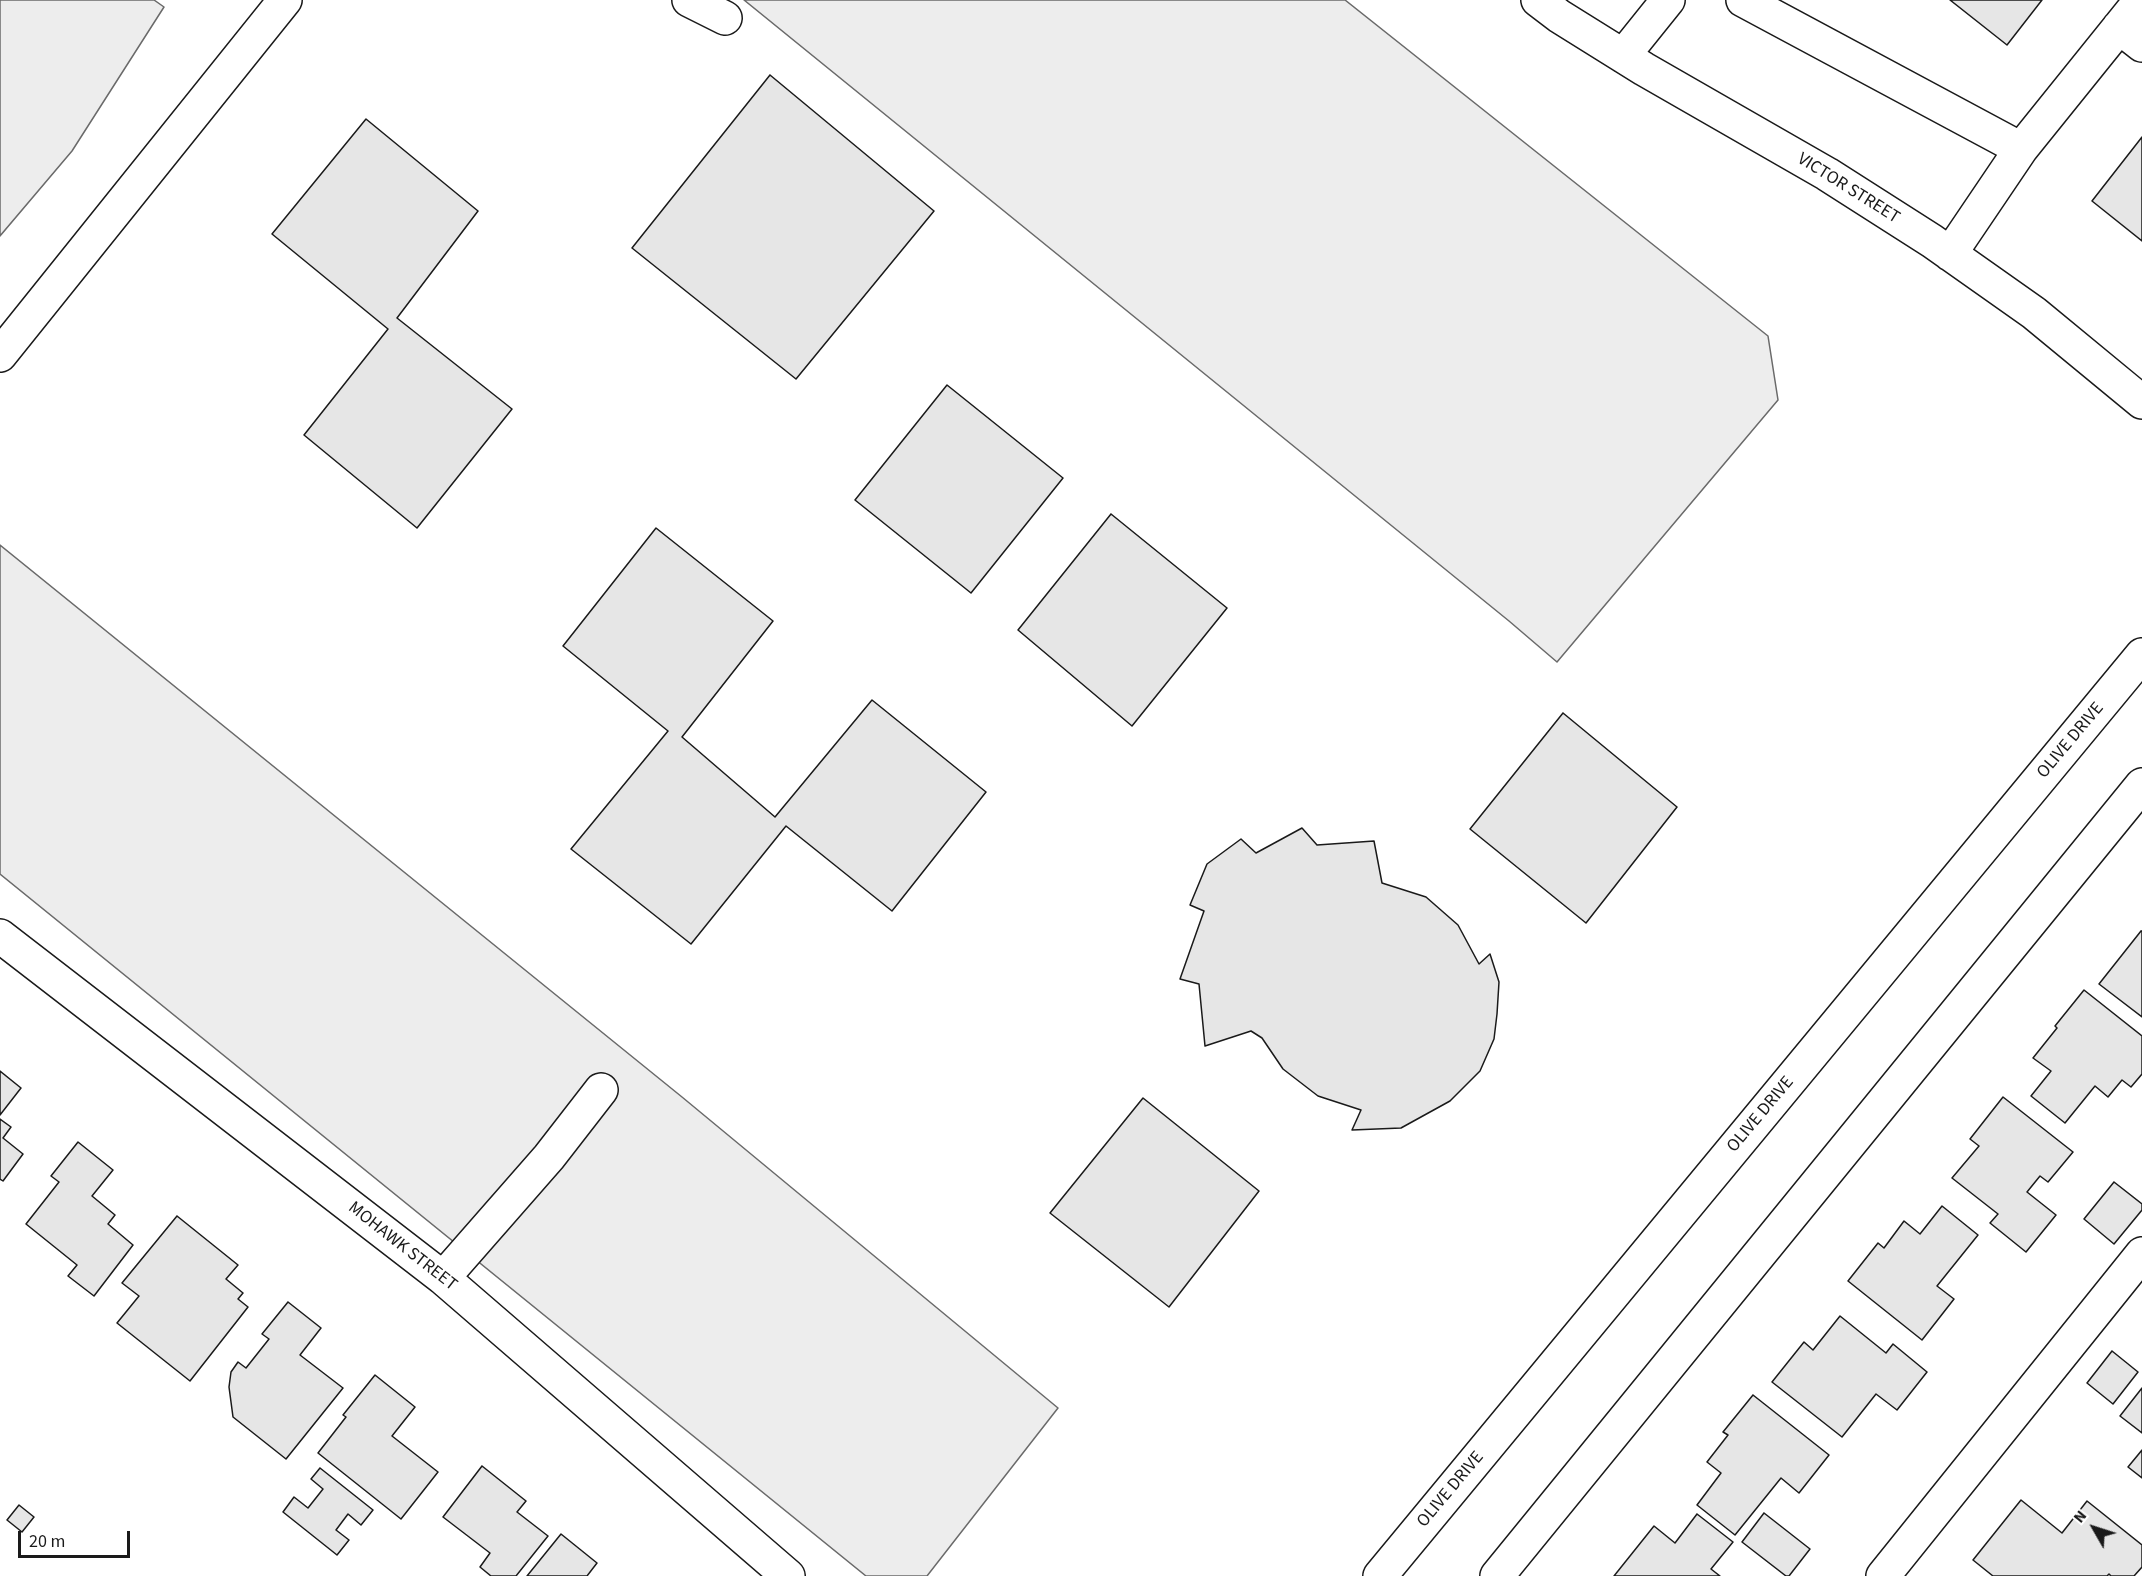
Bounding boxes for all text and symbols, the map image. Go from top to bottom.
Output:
street label: VICTOR STREET [1793,149,1903,229]
street label: OLIVE DRIVE [2033,699,2109,783]
street label: OLIVE DRIVE [1723,1073,1799,1157]
street label: MOHAWK STREET [343,1198,461,1296]
street label: OLIVE DRIVE [1413,1448,1489,1532]
north arrow [2064,1498,2124,1558]
text: N [2068,1506,2092,1528]
scale bar [21,1519,134,1557]
text: 20 m [29,1529,65,1554]

